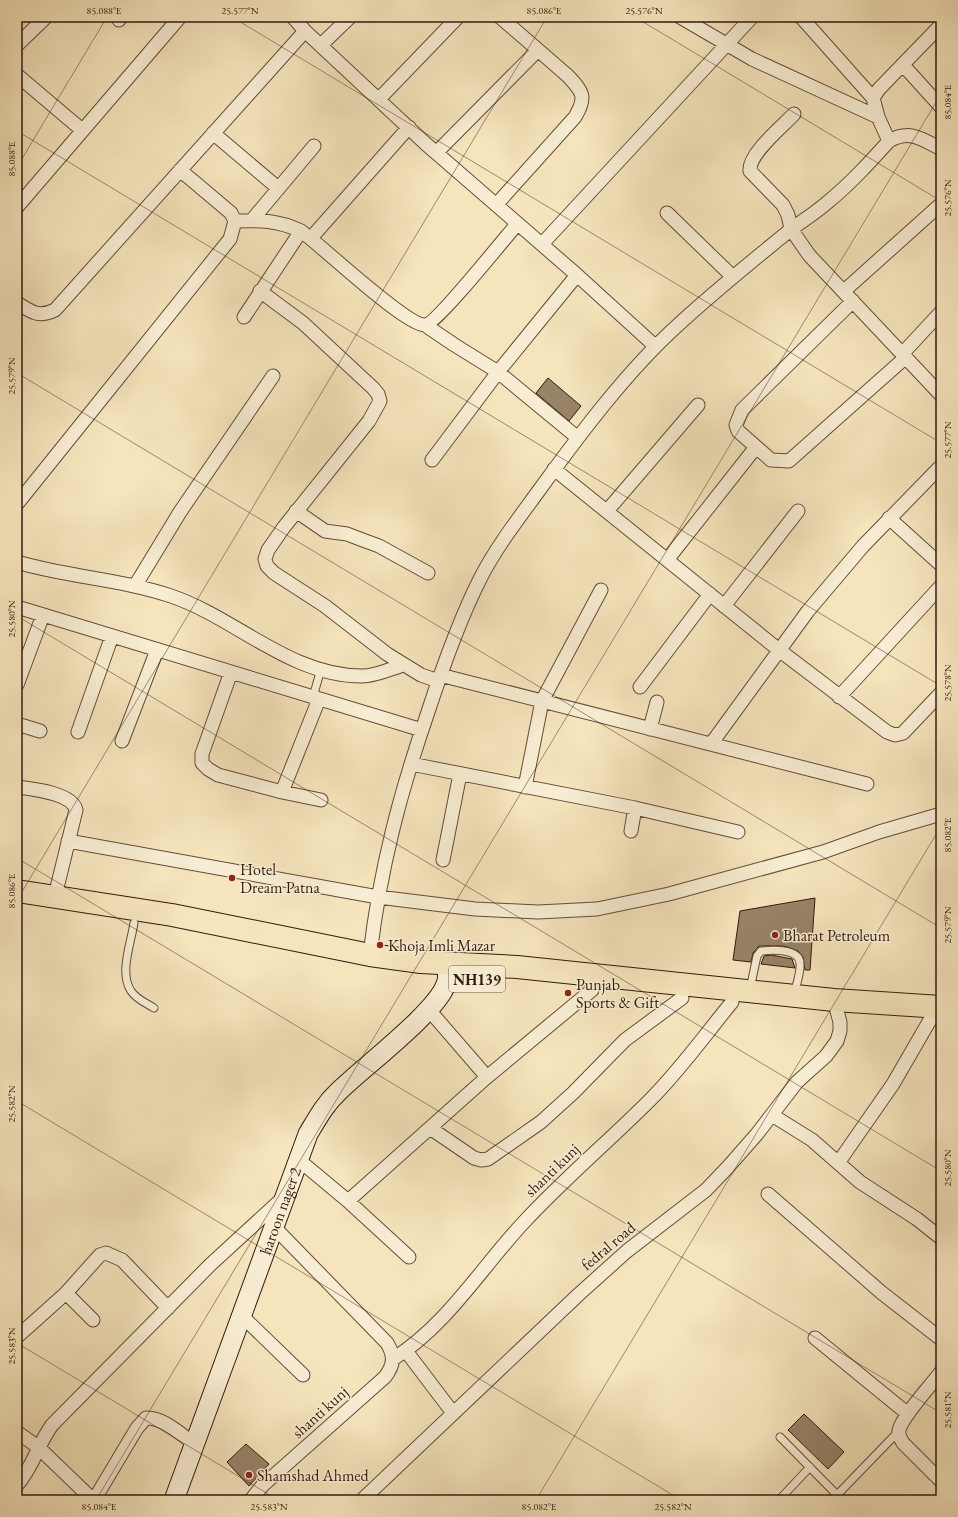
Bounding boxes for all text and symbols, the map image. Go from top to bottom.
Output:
text: 85.088°E [87,4,122,17]
text: 25.577°N [221,4,259,17]
text: 85.086°E [527,4,562,17]
text: 25.576°N [625,4,663,17]
text: 85.084°E [941,84,954,119]
text: 85.088°E [5,141,18,176]
text: 25.576°N [941,179,954,217]
text: 25.579°N [5,357,18,395]
text: 25.577°N [941,421,954,459]
text: 25.580°N [5,600,18,638]
text: 25.578°N [941,664,954,702]
text: 85.082°E [941,817,954,852]
place label: Hotel Dream Patna [240,859,321,898]
text: 85.086°E [5,873,18,908]
marker: Hotel Dream Patna [227,873,237,883]
text: 25.579°N [941,906,954,944]
place label: Bharat Petroleum [783,925,891,946]
marker: Bharat Petroleum [770,930,780,940]
place label: Khoja Imli Mazar [388,935,496,956]
marker: Khoja Imli Mazar [375,940,385,950]
road number: NH139 [449,966,505,992]
place label: Punjab Sports & Gift [576,974,659,1013]
marker: Punjab Sports & Gift [563,988,573,998]
text: 25.582°N [5,1085,18,1123]
street label: shanti kunj [520,1139,584,1201]
text: 25.580°N [941,1149,954,1187]
street label: haroon nager 2 [254,1164,306,1257]
street label: fedral road [576,1216,640,1275]
text: 25.583°N [5,1327,18,1365]
street label: shanti kunj [288,1381,352,1443]
text: 25.581°N [941,1391,954,1429]
place label: Shamshad Ahmed [257,1465,369,1486]
marker: Shamshad Ahmed [244,1470,254,1480]
text: 85.084°E [82,1500,117,1513]
text: 25.583°N [250,1500,288,1513]
text: 85.082°E [522,1500,557,1513]
text: 25.582°N [654,1500,692,1513]

